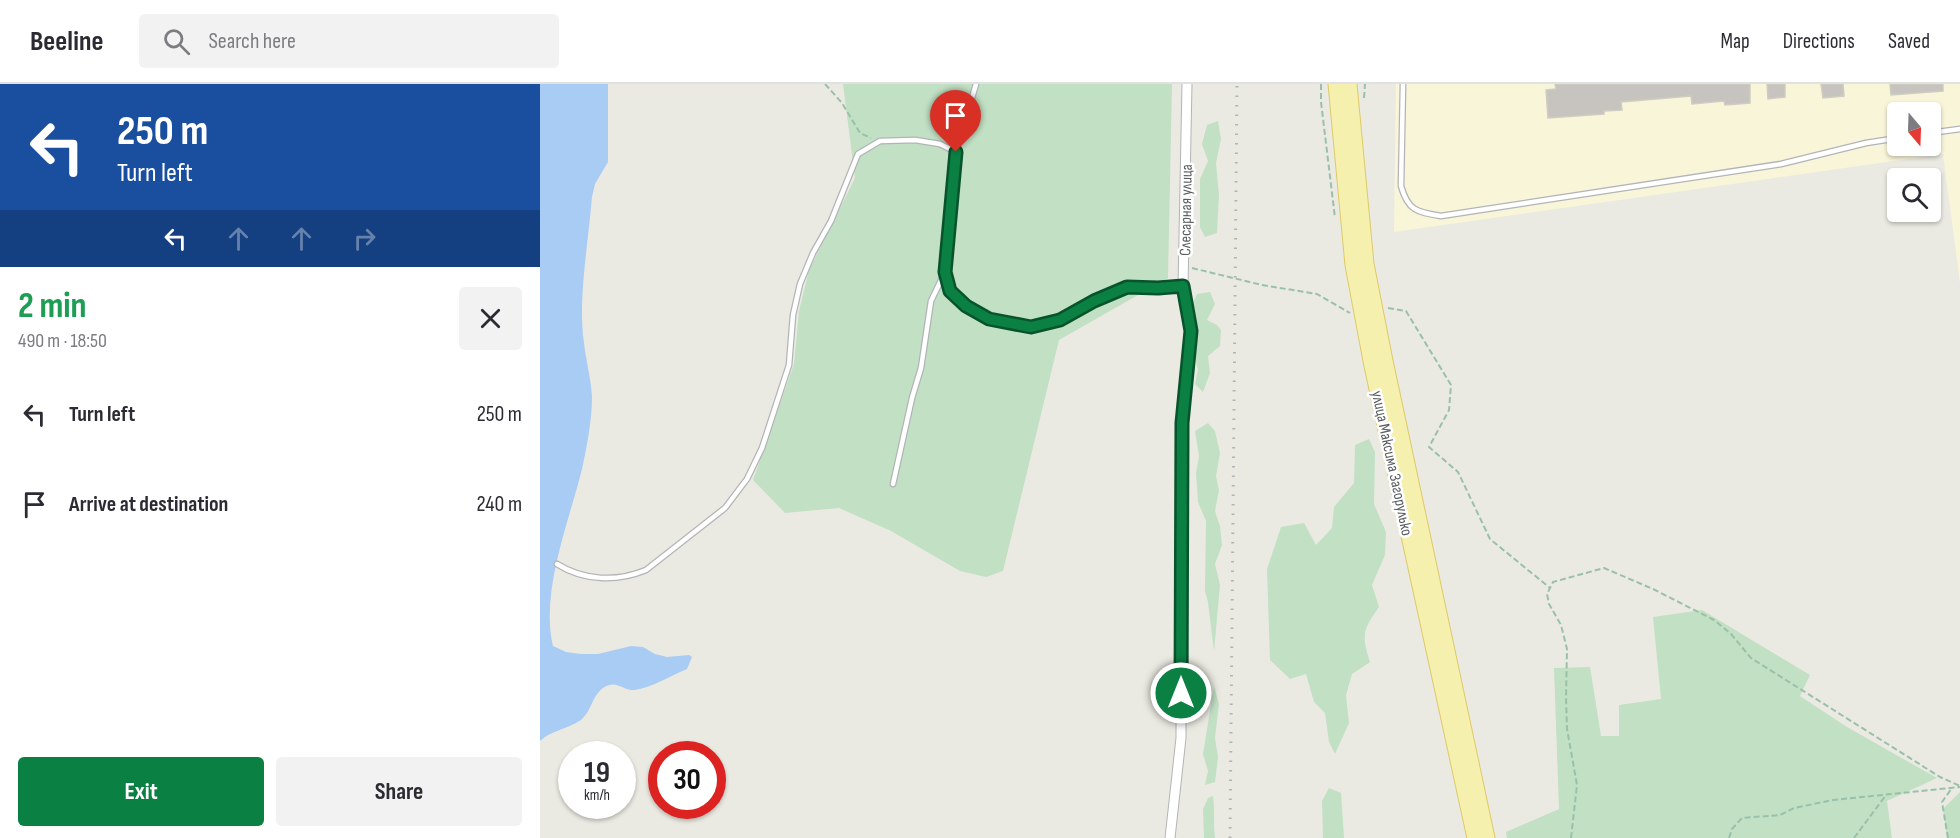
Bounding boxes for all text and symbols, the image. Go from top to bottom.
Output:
search box [139,14,559,68]
text: Beeline [30,25,103,58]
icon: search [160,25,193,58]
text: Search here [208,28,296,55]
text: Map [1720,29,1750,54]
text: Directions [1783,29,1855,54]
text: Saved [1888,29,1930,54]
pin [930,90,981,152]
icon: arrive [939,99,972,132]
north arrow [1887,102,1941,156]
map controls [1887,102,1941,222]
text: 250 m [117,106,208,157]
icon: left [18,108,96,186]
text: Turn left [117,157,193,189]
street label: Слесарная улица [1176,164,1197,256]
button: search [1887,168,1941,222]
icon: left [159,222,192,255]
icon: ahead [222,222,255,255]
icon: ahead [285,222,318,255]
icon: right [348,222,381,255]
text: 2 min [18,285,87,328]
button: close [459,287,522,350]
text: 490 m · 18:50 [18,329,107,353]
street label: улица Максима Загорулько [1367,389,1416,537]
icon: left [18,398,51,431]
text: Turn left [69,401,135,428]
text: 250 m [477,401,522,428]
icon: arrive [18,488,51,521]
text: Arrive at destination [69,491,228,518]
text: 240 m [476,491,522,518]
position arrow [1149,661,1213,725]
speed limit sign: 30 [648,741,726,819]
text: 19 [584,755,610,791]
button: Exit [18,757,264,826]
button: Share [276,757,522,826]
text: km/h [584,786,610,805]

